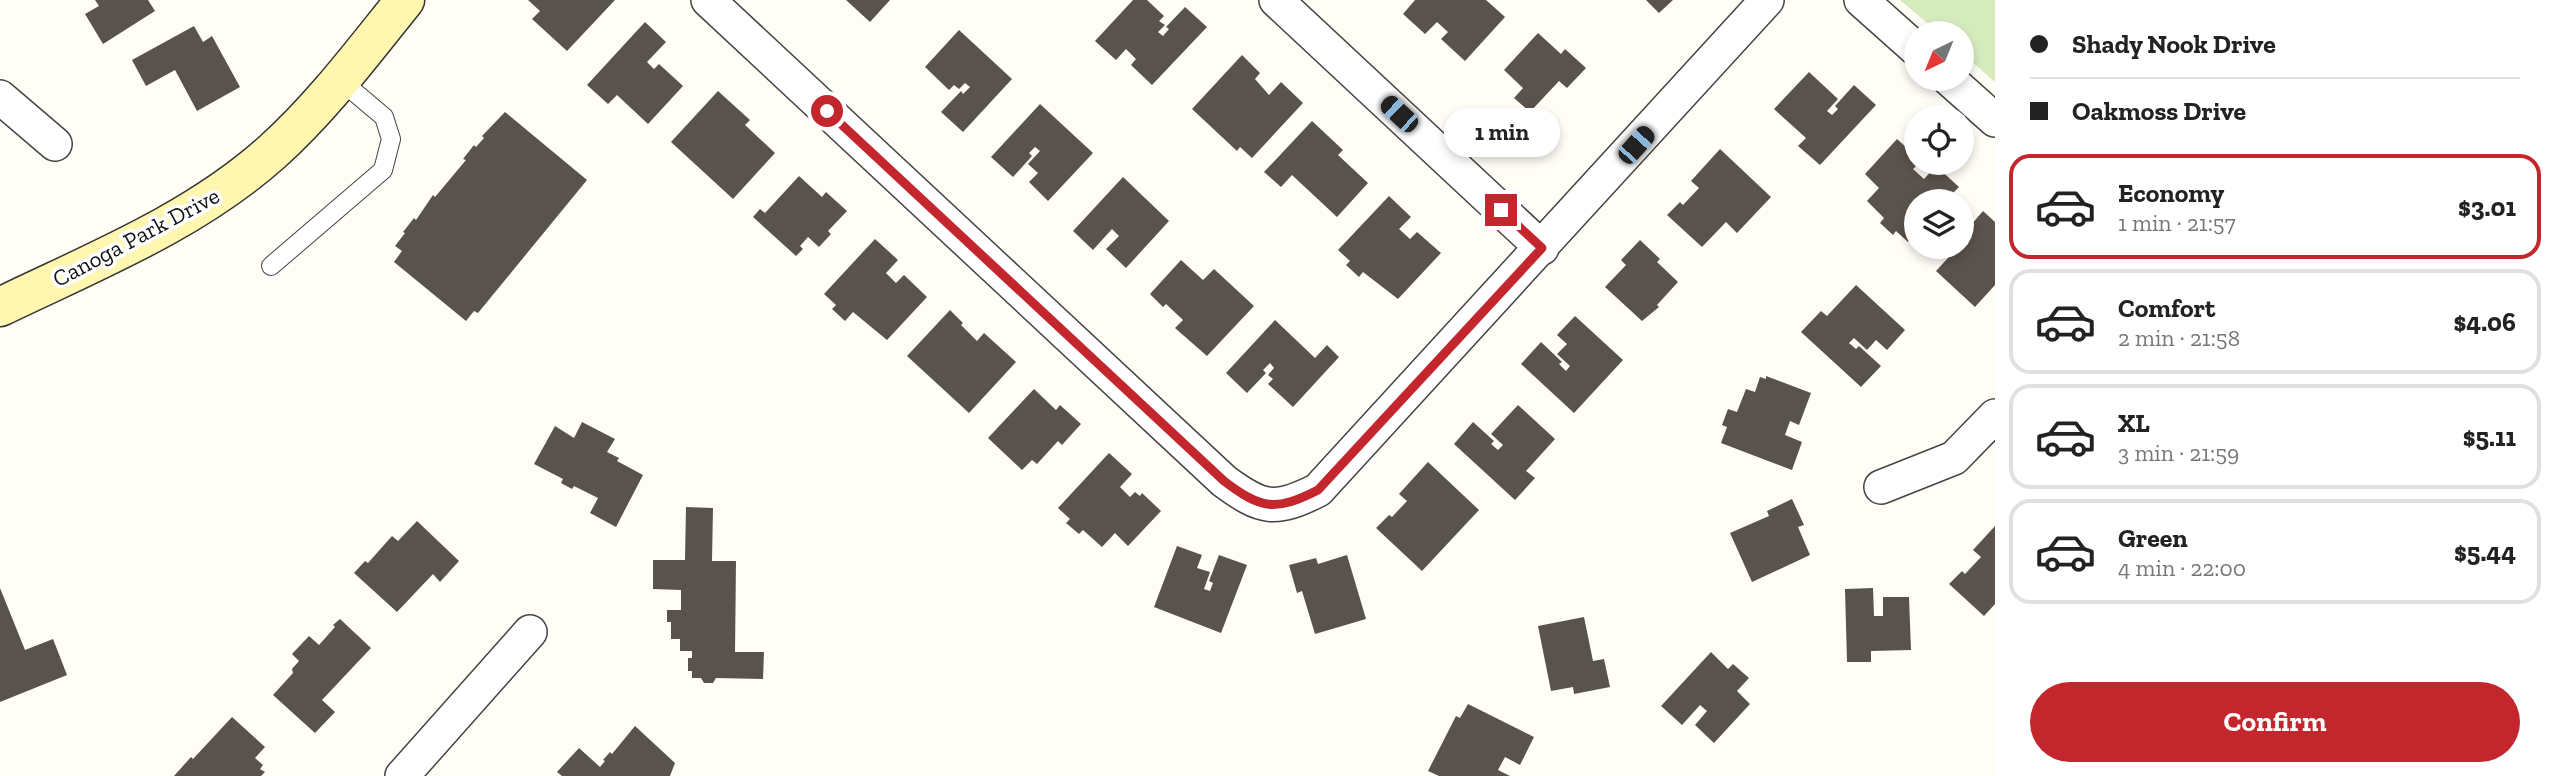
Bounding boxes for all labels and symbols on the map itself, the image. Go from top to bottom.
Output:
north arrow [1904,21,1974,91]
car [1377,92,1422,136]
route start [811,95,843,127]
callout: 1 min [1443,108,1559,158]
car [1615,122,1658,168]
street label: Canoga Park Drive [48,181,224,293]
route end [1485,194,1517,226]

